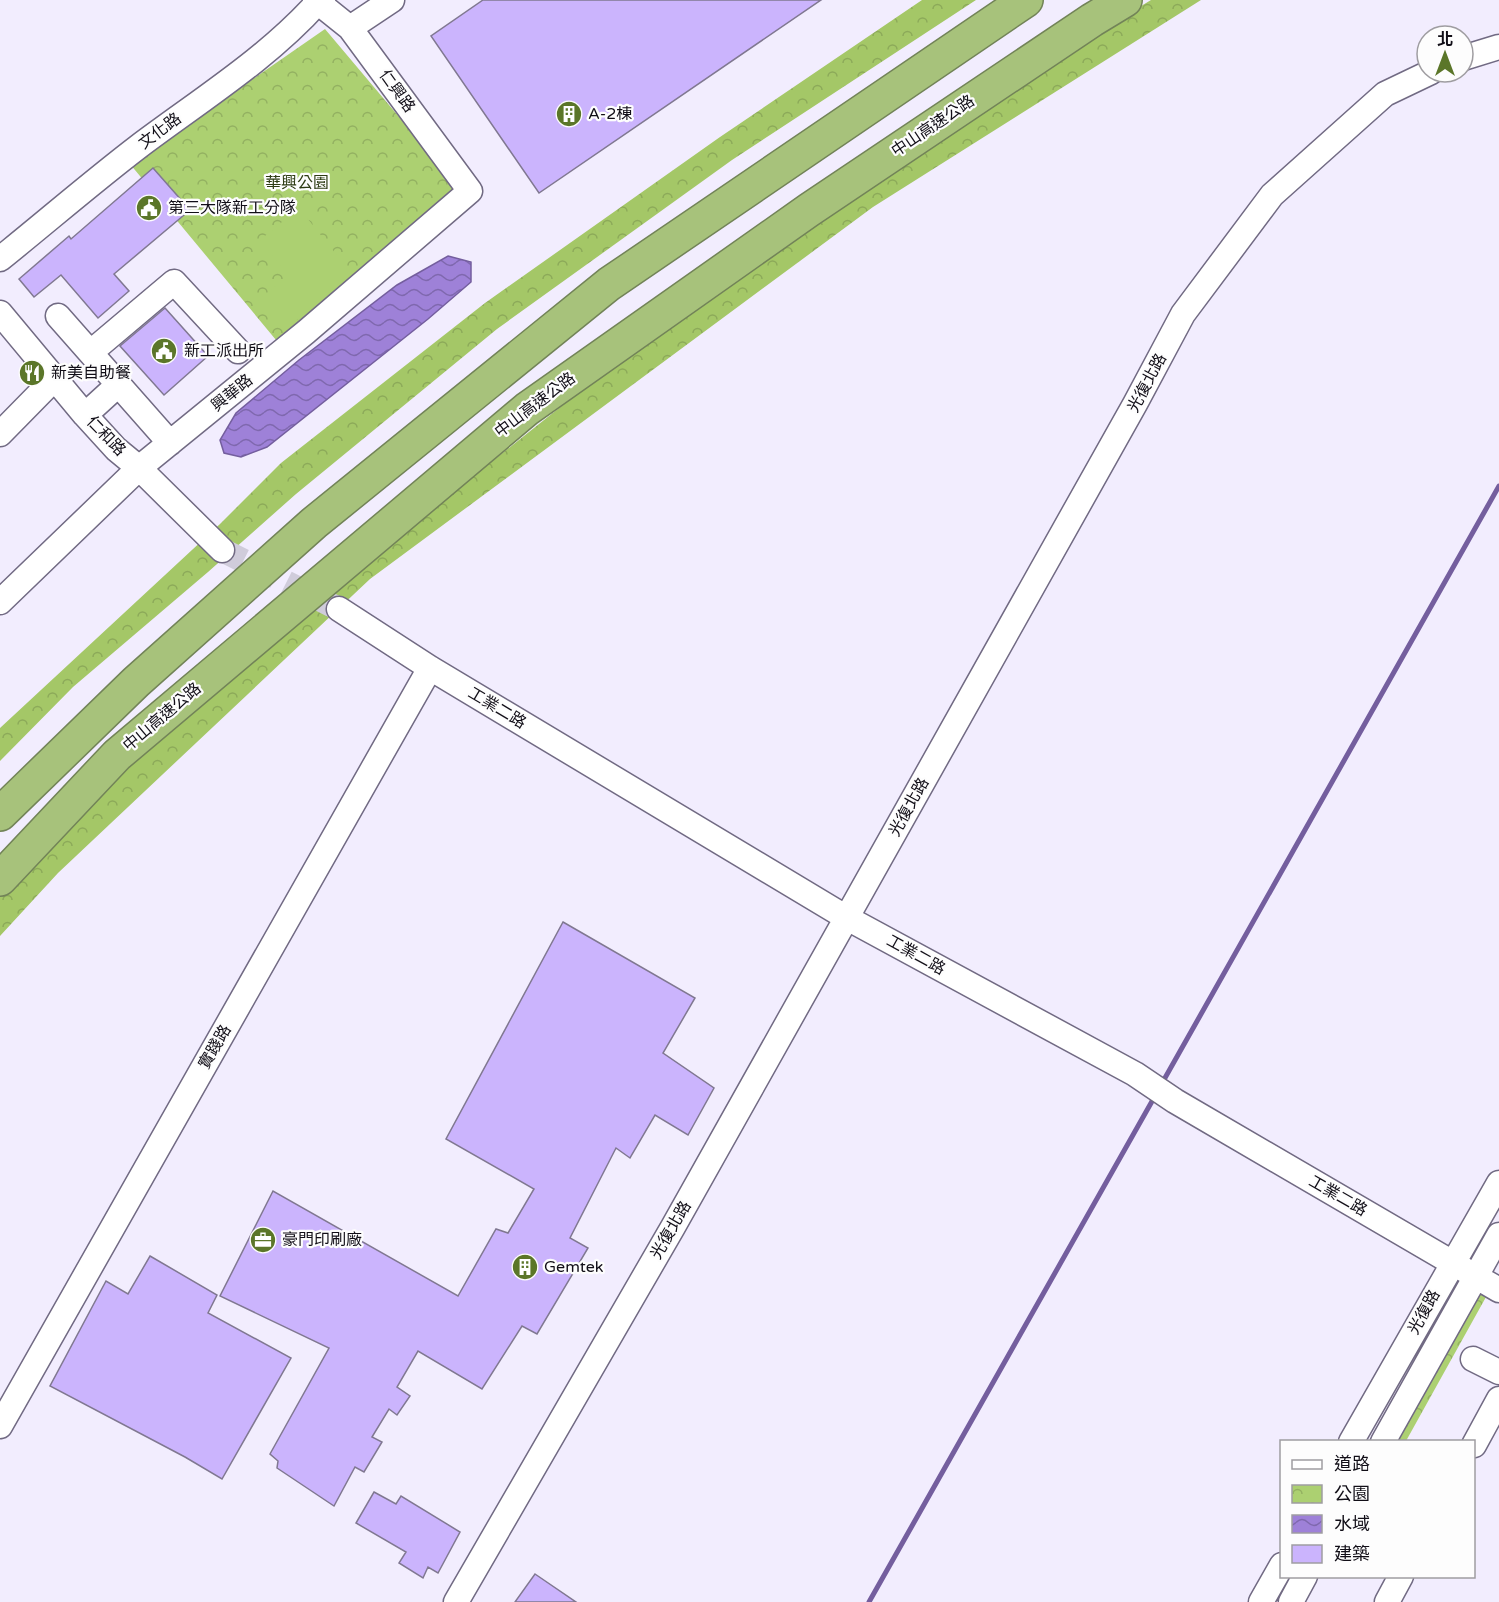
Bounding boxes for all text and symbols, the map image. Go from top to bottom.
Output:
north arrow [1415,24,1475,84]
text: 北 [1437,30,1453,50]
street label: 仁興路 [375,66,419,116]
street label: 中山高速公路 [888,91,978,161]
building icon: A-2棟 [554,99,584,129]
place label: A-2棟 [588,104,632,124]
street label: 文化路 [135,109,185,153]
park label: 華興公園 [265,173,329,193]
public building icon: 第三大隊新工分隊 [134,193,164,223]
place label: 第三大隊新工分隊 [168,198,296,218]
public building icon: 新工派出所 [149,336,179,366]
place label: 新工派出所 [184,341,264,361]
street label: 光復北路 [1123,350,1171,416]
restaurant icon: 新美自助餐 [17,358,47,388]
place label: 新美自助餐 [51,363,131,383]
street label: 中山高速公路 [491,368,579,442]
street label: 興華路 [207,370,257,416]
street label: 仁和路 [82,412,130,460]
street label: 中山高速公路 [119,678,205,756]
street label: 工業二路 [464,683,530,733]
street label: 光復北路 [885,774,933,840]
street label: 工業二路 [883,931,949,979]
street label: 實踐路 [194,1021,236,1073]
street label: 工業二路 [1305,1171,1371,1221]
street label: 光復北路 [646,1197,696,1263]
office icon: 豪門印刷廠 [248,1225,278,1255]
place label: 豪門印刷廠 [282,1230,362,1250]
building icon: Gemtek [510,1252,540,1282]
place label: Gemtek [544,1257,604,1277]
street label: 光復路 [1404,1286,1444,1338]
legend [1280,1440,1475,1578]
text: 道路 [1334,1453,1370,1475]
text: 公園 [1334,1483,1370,1505]
text: 水域 [1334,1513,1370,1535]
text: 建築 [1334,1543,1370,1565]

